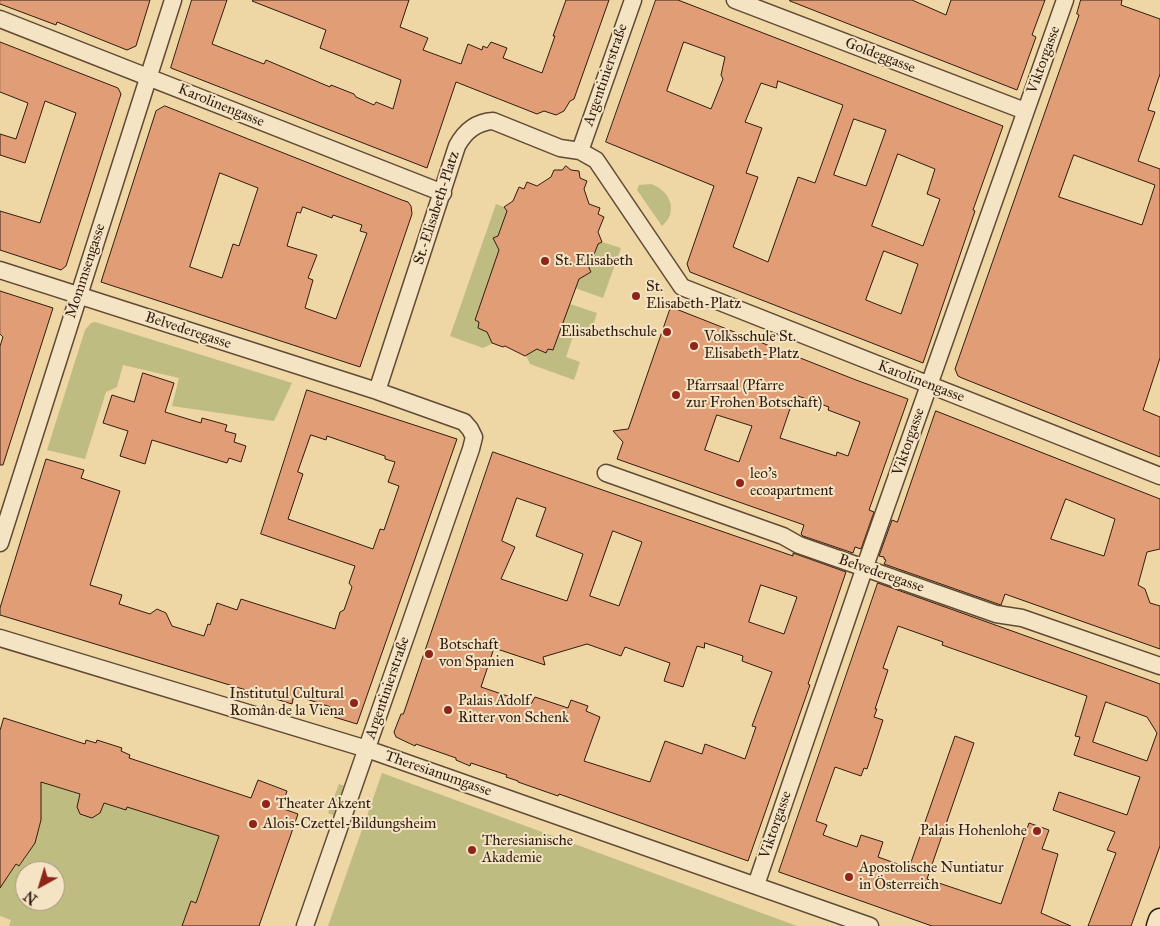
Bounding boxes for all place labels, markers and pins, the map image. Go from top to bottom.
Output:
place label: St. Elisabeth [555,252,633,270]
marker: St. Elisabeth [539,255,551,267]
place label: St. Elisabeth-Platz [646,278,741,313]
marker: St. Elisabeth-Platz [630,290,642,302]
place label: Elisabethschule [561,323,657,341]
marker: Elisabethschule [661,326,673,338]
place label: Volksschule St. Elisabeth-Platz [704,328,799,363]
marker: Volksschule St. Elisabeth-Platz [688,340,700,352]
place label: Pfarrsaal (Pfarre zur Frohen Botschaft) [686,377,822,412]
marker: Pfarrsaal (Pfarre zur Frohen Botschaft) [670,389,682,401]
place label: leo's ecoapartment [750,465,834,500]
marker: leo's ecoapartment [734,477,746,489]
place label: Botschaft von Spanien [439,636,514,671]
marker: Botschaft von Spanien [423,648,435,660]
place label: Institutul Cultural Român de la Viena [229,685,344,720]
place label: Palais Adolf Ritter von Schenk [458,692,569,727]
marker: Institutul Cultural Român de la Viena [348,697,360,709]
marker: Palais Adolf Ritter von Schenk [442,704,454,716]
place label: Theater Akzent [276,795,371,813]
marker: Theater Akzent [260,798,272,810]
place label: Alois-Czettel-Bildungsheim [263,815,436,833]
marker: Alois-Czettel-Bildungsheim [247,818,259,830]
place label: Palais Hohenlohe [920,822,1027,840]
marker: Palais Hohenlohe [1031,825,1043,837]
place label: Theresianische Akademie [482,832,573,867]
marker: Theresianische Akademie [466,844,478,856]
place label: Apostolische Nuntiatur in Österreich [859,859,1004,894]
marker: Apostolische Nuntiatur in Österreich [843,871,855,883]

